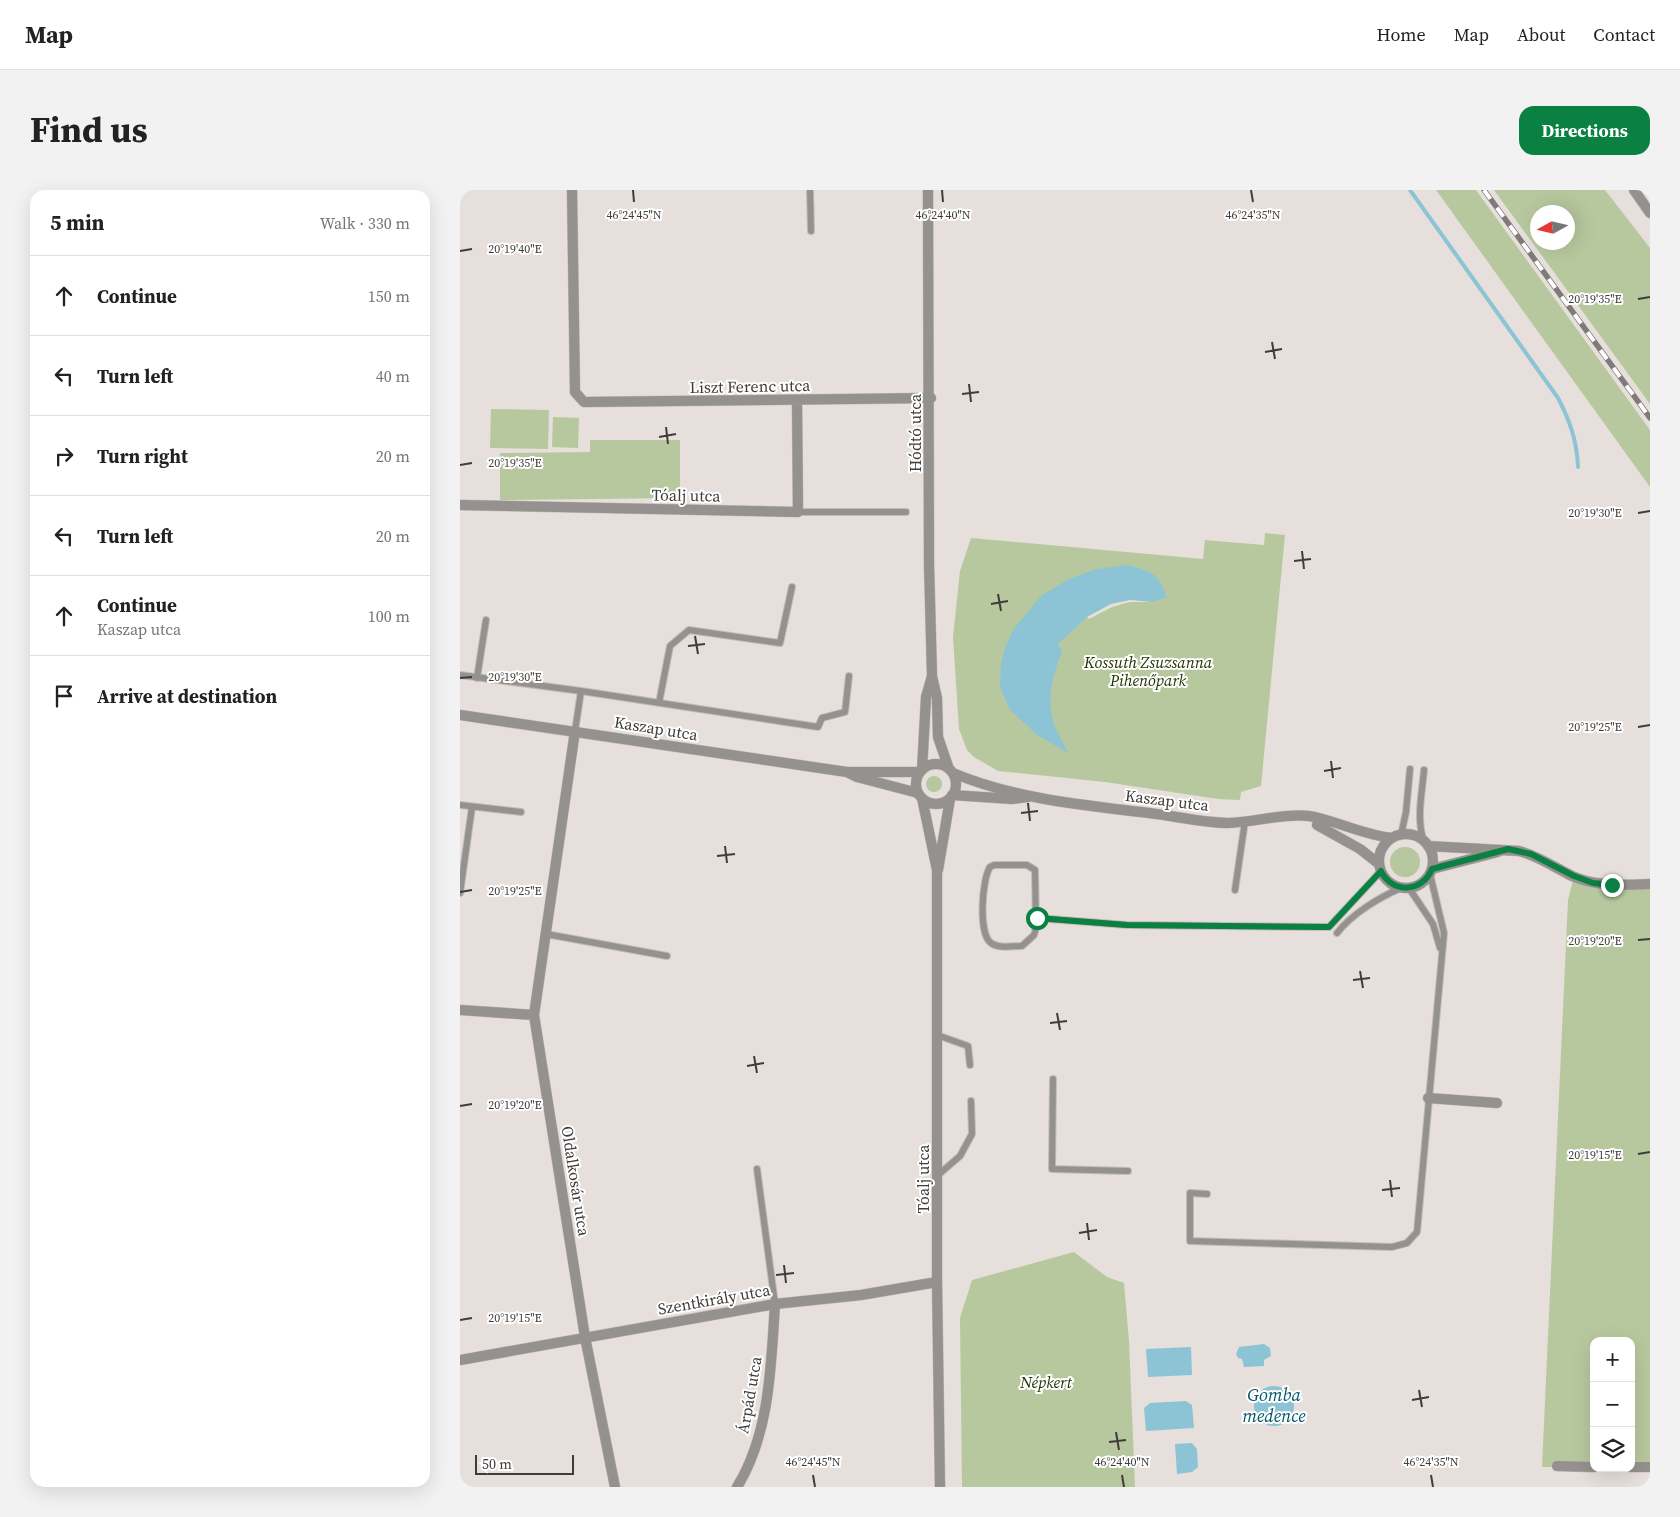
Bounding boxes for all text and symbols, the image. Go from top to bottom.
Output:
text: Map [25,18,73,51]
text: Home [1377,22,1426,47]
text: Map [1454,22,1489,47]
text: About [1517,22,1565,47]
text: Contact [1593,22,1655,47]
text: Find us [30,106,148,154]
button: Directions [1519,106,1650,155]
north arrow [1530,205,1575,250]
text: 46°24'45"N [606,207,662,223]
text: 46°24'40"N [915,207,971,223]
text: 46°24'35"N [1225,207,1281,223]
text: 5 min [50,208,105,237]
text: Walk · 330 m [320,212,410,234]
text: 20°19'40"E [488,241,542,257]
icon: ahead [50,282,78,310]
text: Continue [97,283,177,309]
text: 150 m [368,285,410,307]
text: 20°19'35"E [1568,291,1622,307]
icon: left [50,362,78,390]
text: Turn left [97,363,173,389]
text: 40 m [376,365,410,387]
street label: Liszt Ferenc utca [689,374,811,398]
street label: Hódtó utca [904,393,926,472]
icon: right [50,442,78,470]
text: Turn right [97,443,188,469]
text: 20 m [376,445,410,467]
text: 20°19'35"E [488,455,542,471]
street label: Tóalj utca [651,483,721,507]
text: 20°19'30"E [1568,505,1622,521]
icon: left [50,522,78,550]
text: Turn left [97,523,173,549]
text: 20 m [376,525,410,547]
text: Continue [97,592,177,618]
icon: ahead [50,602,78,630]
text: 100 m [368,605,410,627]
text: Kaszap utca [97,618,181,640]
park label: Kossuth Zsuzsanna Pihenőpark [1083,651,1213,691]
text: 20°19'30"E [488,669,542,685]
icon: arrive [50,682,78,710]
text: Arrive at destination [97,683,277,709]
street label: Kaszap utca [613,711,700,746]
text: 20°19'25"E [1568,719,1622,735]
street label: Kaszap utca [1124,784,1211,816]
route end [1601,874,1624,897]
text: 20°19'25"E [488,883,542,899]
route start [1026,907,1049,930]
text: 20°19'20"E [1568,933,1622,949]
text: 20°19'20"E [488,1097,542,1113]
street label: Oldalkosár utca [556,1124,596,1238]
street label: Tóalj utca [912,1144,934,1213]
text: 20°19'15"E [1568,1147,1622,1163]
street label: Szentkirály utca [656,1278,773,1320]
text: 20°19'15"E [488,1310,542,1326]
map controls [1590,1337,1635,1472]
button: + [1590,1337,1635,1382]
street label: Árpád utca [731,1354,767,1435]
park label: Népkert [1019,1371,1073,1393]
water label: Gomba medence [1242,1382,1306,1428]
button: − [1590,1382,1635,1427]
button: layers [1590,1427,1635,1472]
scale bar [475,1452,574,1475]
text: 50 m [482,1454,512,1474]
text: 46°24'45"N [785,1454,841,1470]
text: 46°24'40"N [1094,1454,1150,1470]
text: 46°24'35"N [1403,1454,1459,1470]

